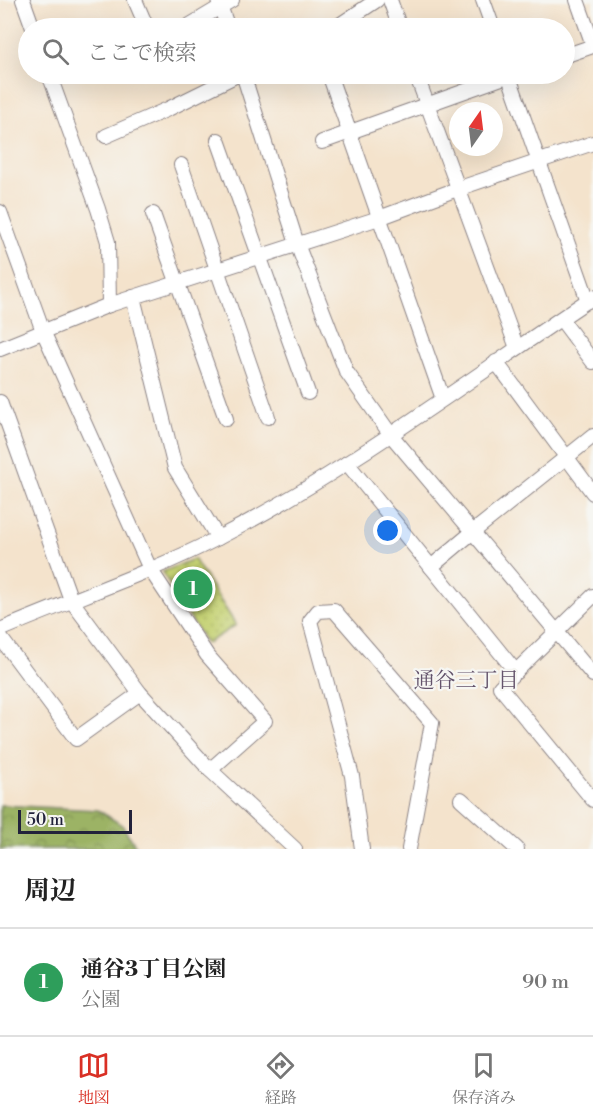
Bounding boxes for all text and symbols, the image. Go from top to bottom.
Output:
search box [18,18,575,84]
icon: search [39,35,72,68]
text: ここで検索 [87,40,197,67]
north arrow [449,102,503,156]
your location [373,516,402,545]
pin: 1 [174,566,212,612]
district label: 通谷三丁目 [414,668,519,694]
scale bar [18,807,132,834]
text: 50 m [27,810,64,830]
text: 周辺 [24,875,76,907]
text: 通谷3丁目公園 [81,956,226,983]
text: 1 [39,970,48,995]
text: 90 m [522,970,569,995]
text: 公園 [81,988,121,1013]
tab: 地図 [77,1049,110,1108]
tab: 経路 [264,1049,297,1108]
tab: 保存済み [452,1049,516,1108]

